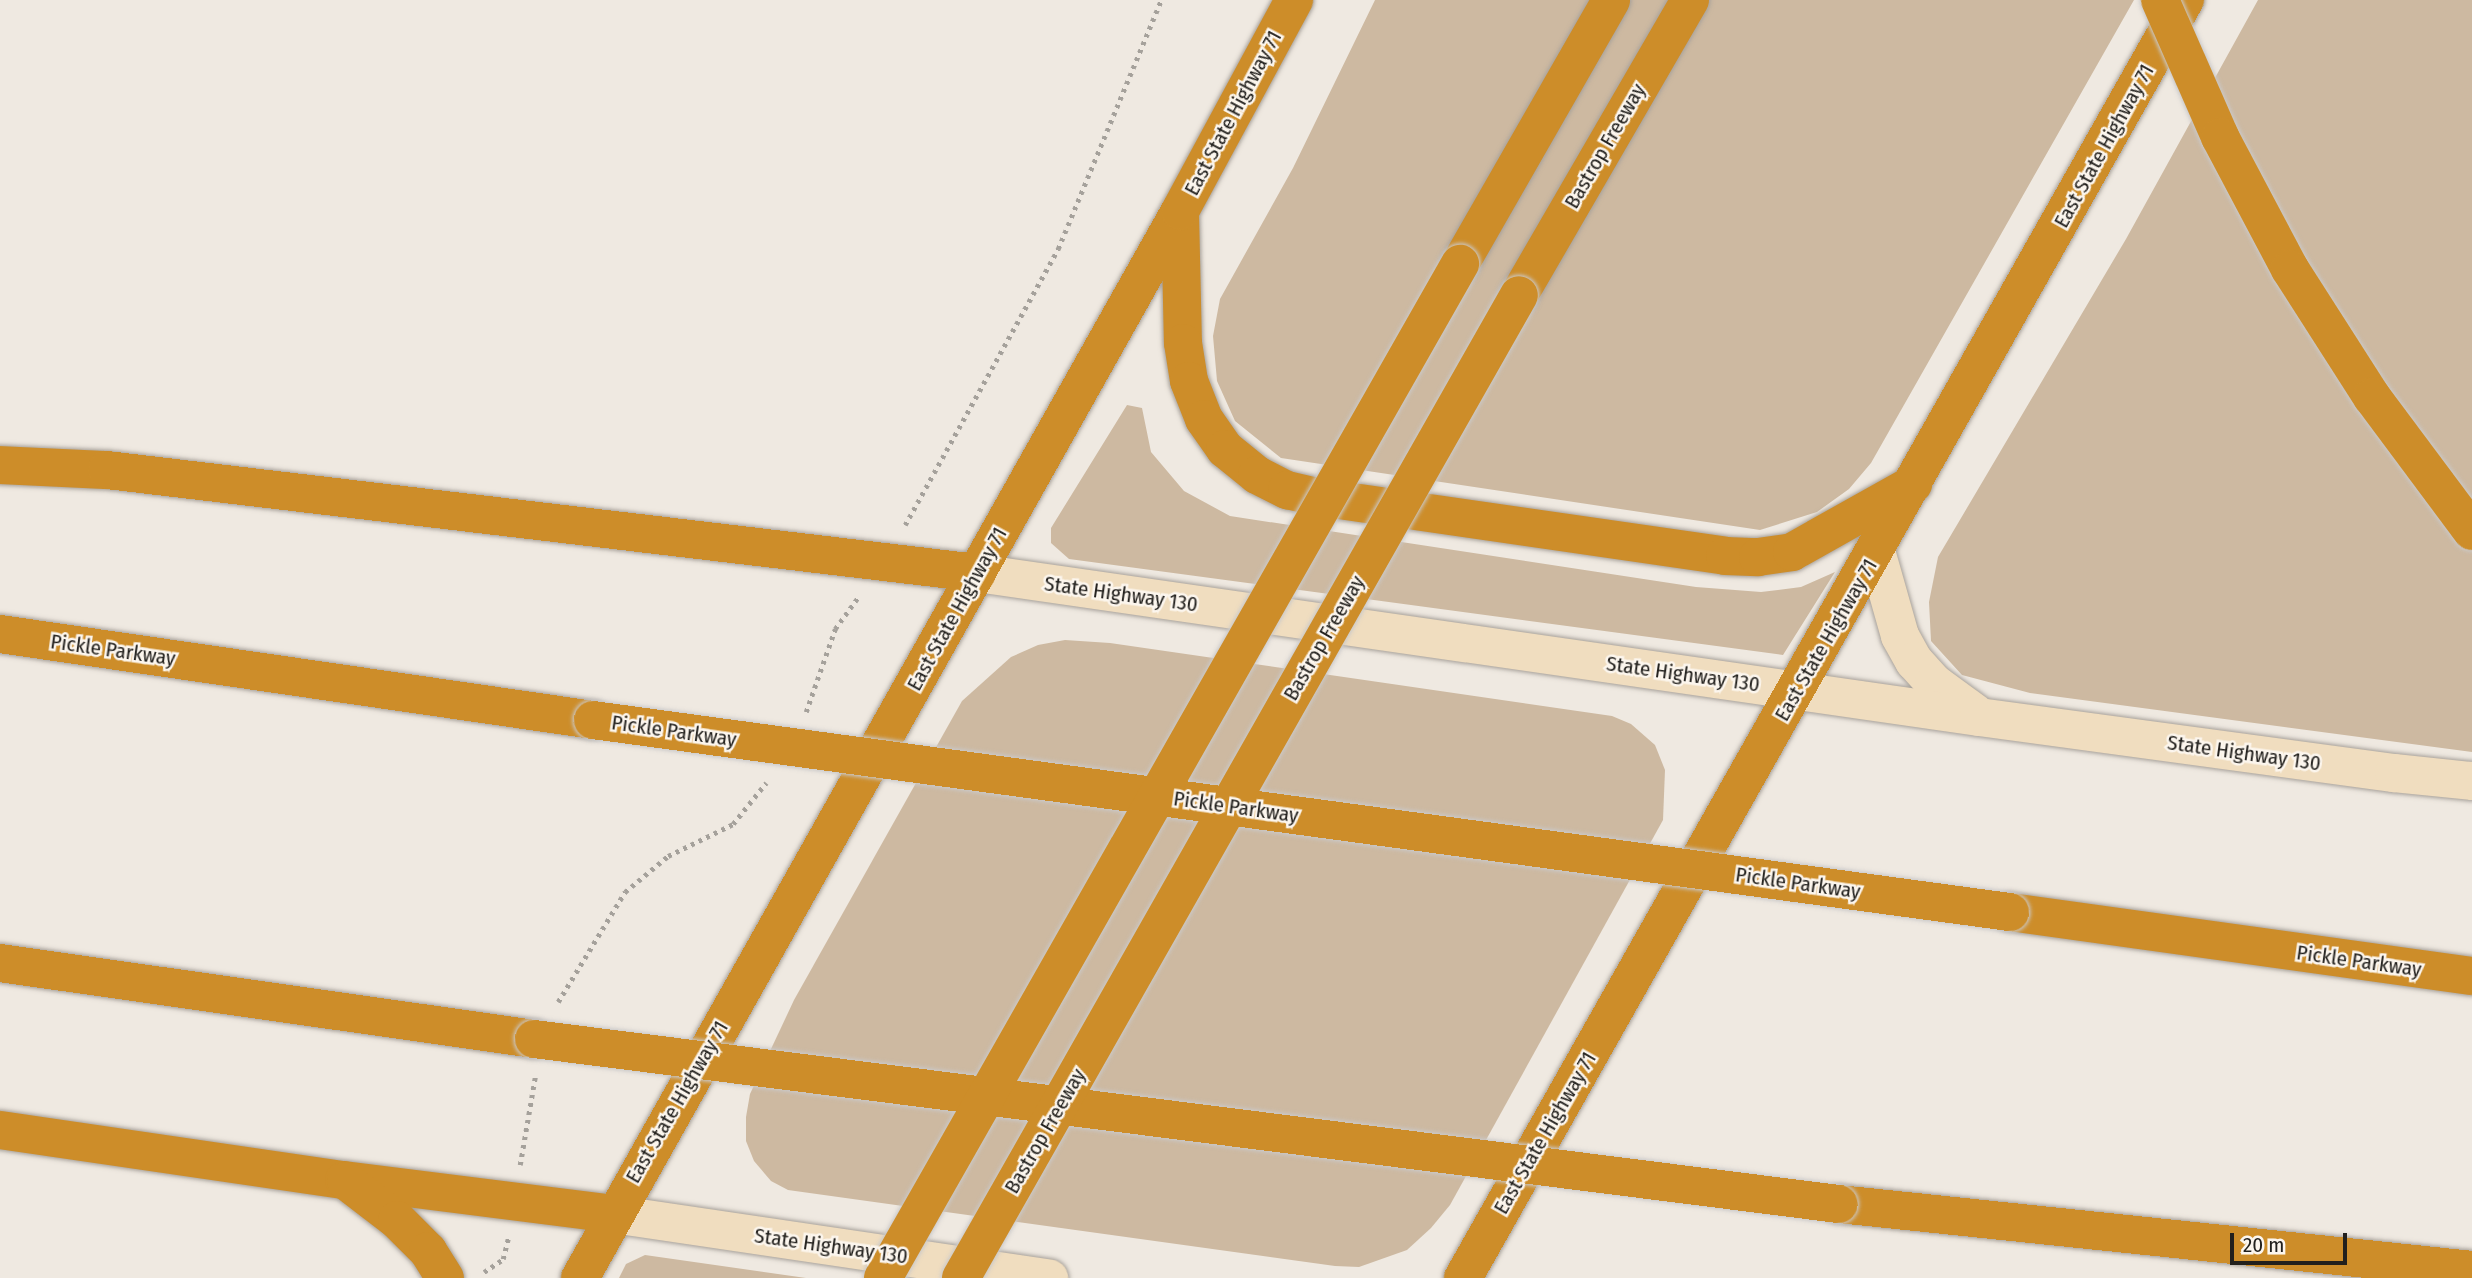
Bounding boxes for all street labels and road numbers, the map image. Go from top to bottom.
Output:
street label: East State Highway 71 [1179,26,1287,200]
street label: East State Highway 71 [2049,60,2159,232]
street label: Bastrop Freeway [1559,79,1651,213]
street label: East State Highway 71 [902,523,1012,695]
street label: East State Highway 71 [1769,554,1883,726]
street label: State Highway 130 [1043,571,1199,617]
street label: Bastrop Freeway [1278,571,1370,705]
street label: Pickle Parkway [49,629,177,671]
street label: State Highway 130 [1605,651,1761,697]
street label: Pickle Parkway [610,710,738,752]
street label: State Highway 130 [2166,730,2322,776]
street label: Pickle Parkway [1172,786,1300,828]
street label: Pickle Parkway [1734,862,1862,904]
street label: Pickle Parkway [2295,940,2423,982]
street label: East State Highway 71 [620,1016,734,1188]
street label: East State Highway 71 [1488,1047,1602,1219]
street label: Bastrop Freeway [999,1064,1091,1198]
street label: State Highway 130 [753,1223,909,1269]

